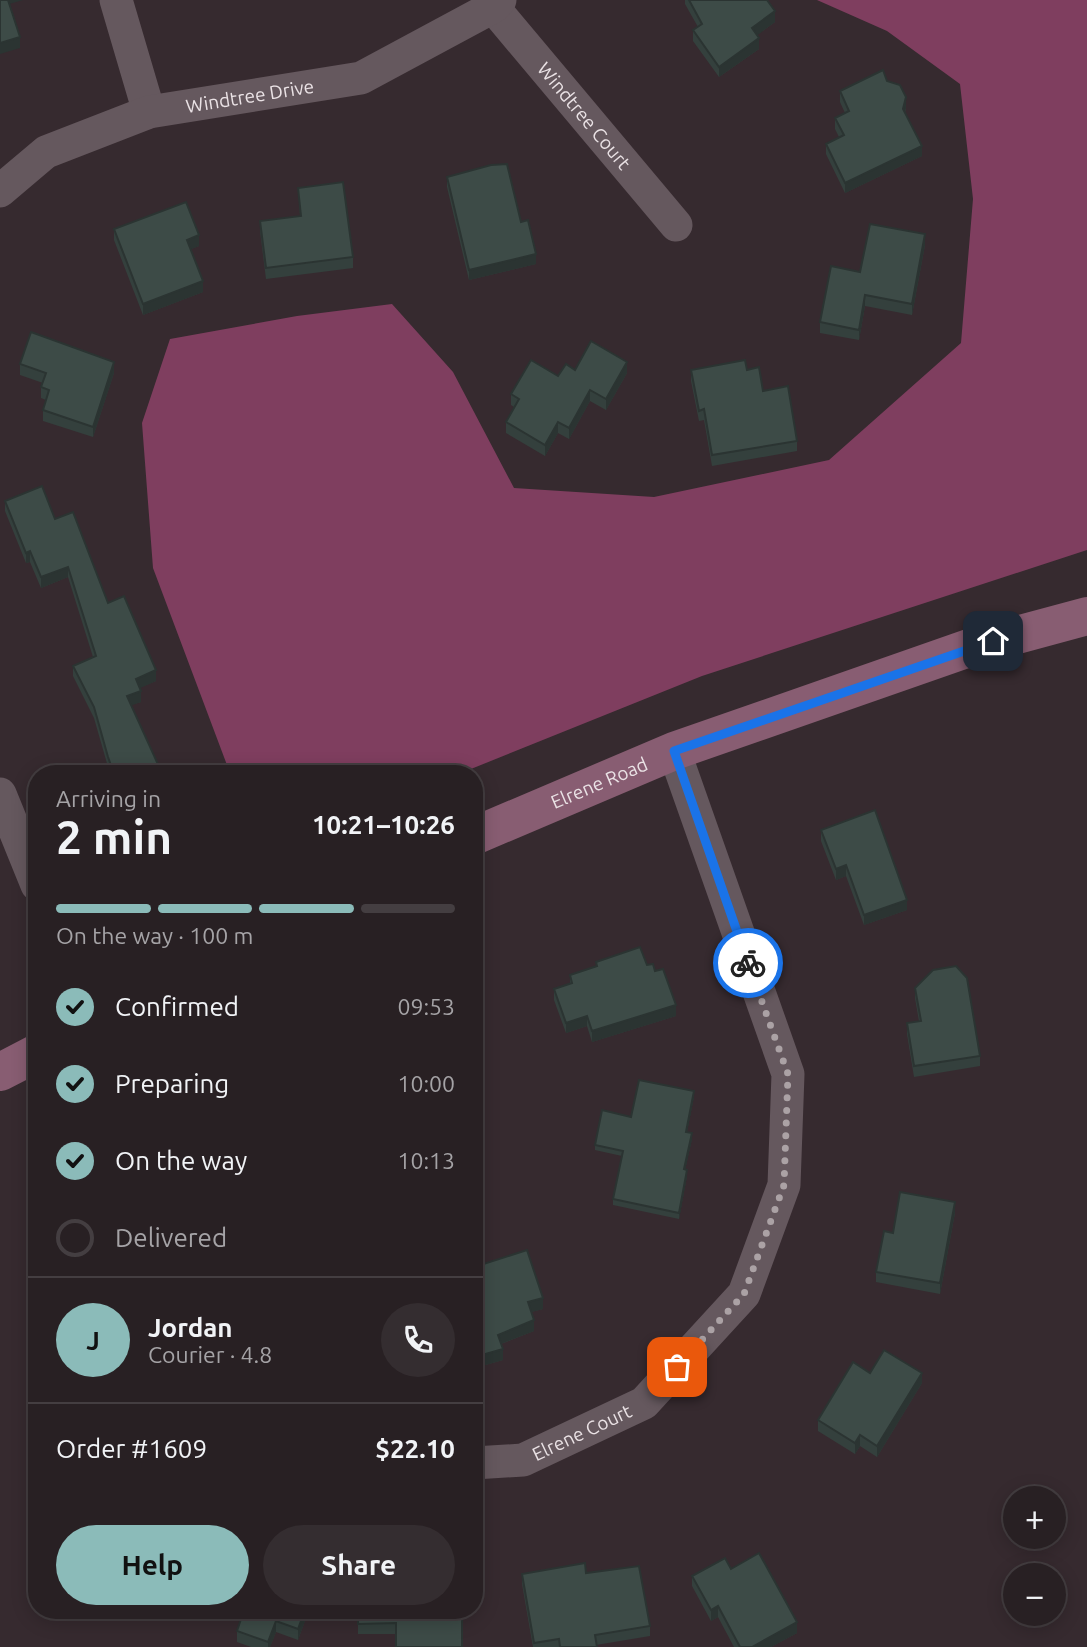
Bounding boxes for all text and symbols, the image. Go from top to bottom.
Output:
street label: Windtree Court [533,58,636,174]
street label: Windtree Drive [184,75,316,117]
pin [963,611,1023,671]
icon: home [974,622,1012,660]
street label: Elrene Road [548,753,651,813]
text: Arriving in [56,786,161,811]
text: 10:21–10:26 [312,810,455,839]
text: 2 min [56,811,172,863]
text: On the way · 100 m [56,923,253,948]
courier [713,928,783,998]
icon: bike [729,944,767,982]
icon: check [56,988,94,1026]
text: Confirmed [115,992,239,1021]
text: 09:53 [397,994,455,1019]
icon: check [56,1065,94,1103]
text: Preparing [115,1069,229,1098]
text: 10:00 [397,1071,455,1096]
icon: check [56,1142,94,1180]
text: On the way [115,1146,247,1175]
text: 10:13 [397,1148,455,1173]
text: Delivered [115,1223,227,1252]
button: phone [381,1303,455,1377]
text: Jordan [148,1313,233,1342]
text: J [86,1326,100,1355]
pin [647,1337,707,1397]
text: Courier · 4.8 [148,1342,272,1367]
icon: bag [658,1348,696,1386]
street label: Elrene Court [528,1399,635,1465]
text: Order #1609 [56,1434,207,1463]
text: $22.10 [375,1434,455,1463]
map controls [1003,1486,1066,1626]
button: + [1003,1486,1066,1549]
button: Help [56,1525,249,1605]
button: Share [263,1525,455,1605]
button: − [1003,1563,1066,1626]

